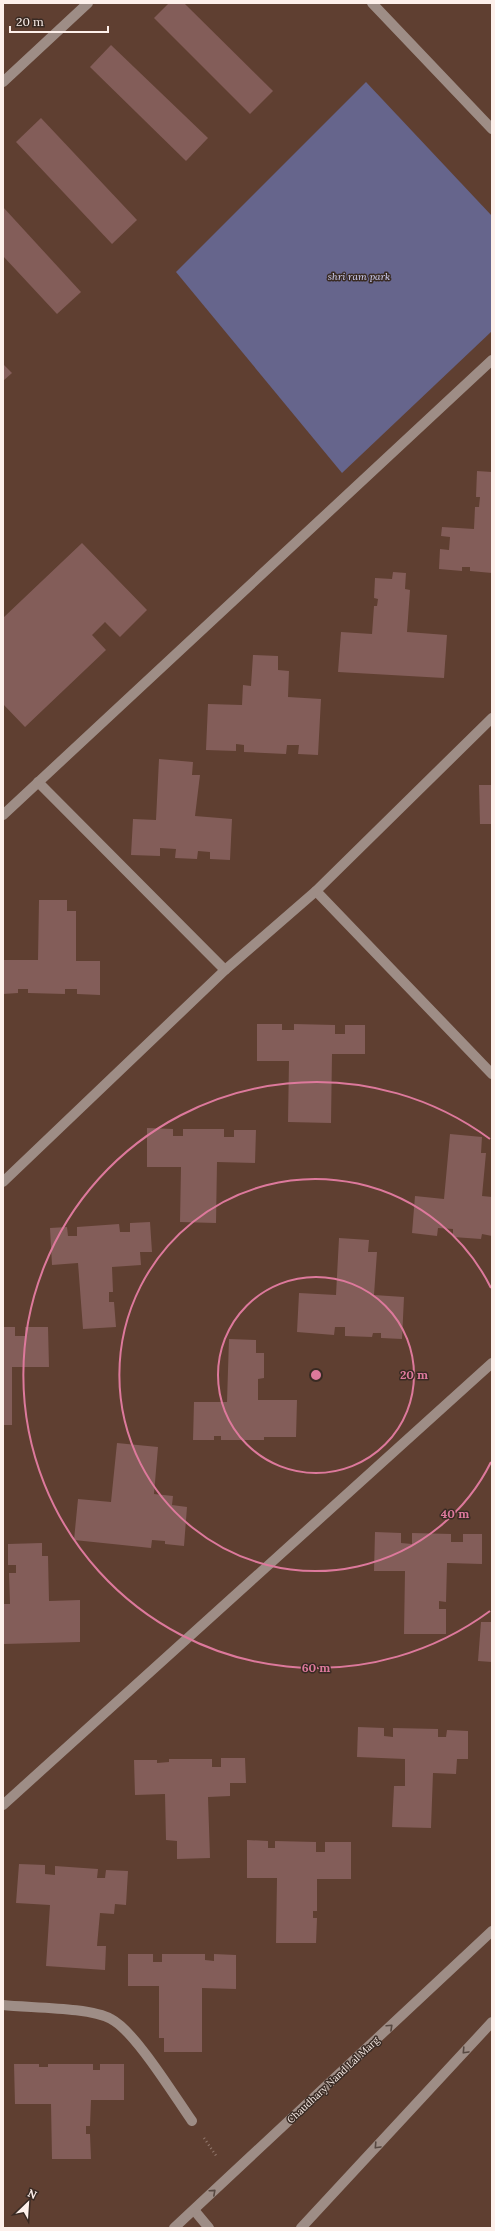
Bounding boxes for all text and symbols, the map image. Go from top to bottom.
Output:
scale bar [10,8,108,34]
text: 20 m [16,14,44,29]
park label: shri ram park [328,270,390,283]
text: 20 m [400,1367,428,1382]
centre of rings [309,1368,323,1382]
text: 40 m [441,1506,469,1521]
text: 60 m [302,1660,330,1675]
one-way arrow [385,2025,392,2032]
street label: Chaudhary Nand Lal Marg [284,2033,382,2126]
one-way arrow [463,2046,470,2054]
one-way arrow [374,2141,382,2149]
north arrow [8,2183,48,2223]
text: N [25,2186,39,2202]
one-way arrow [208,2190,216,2197]

